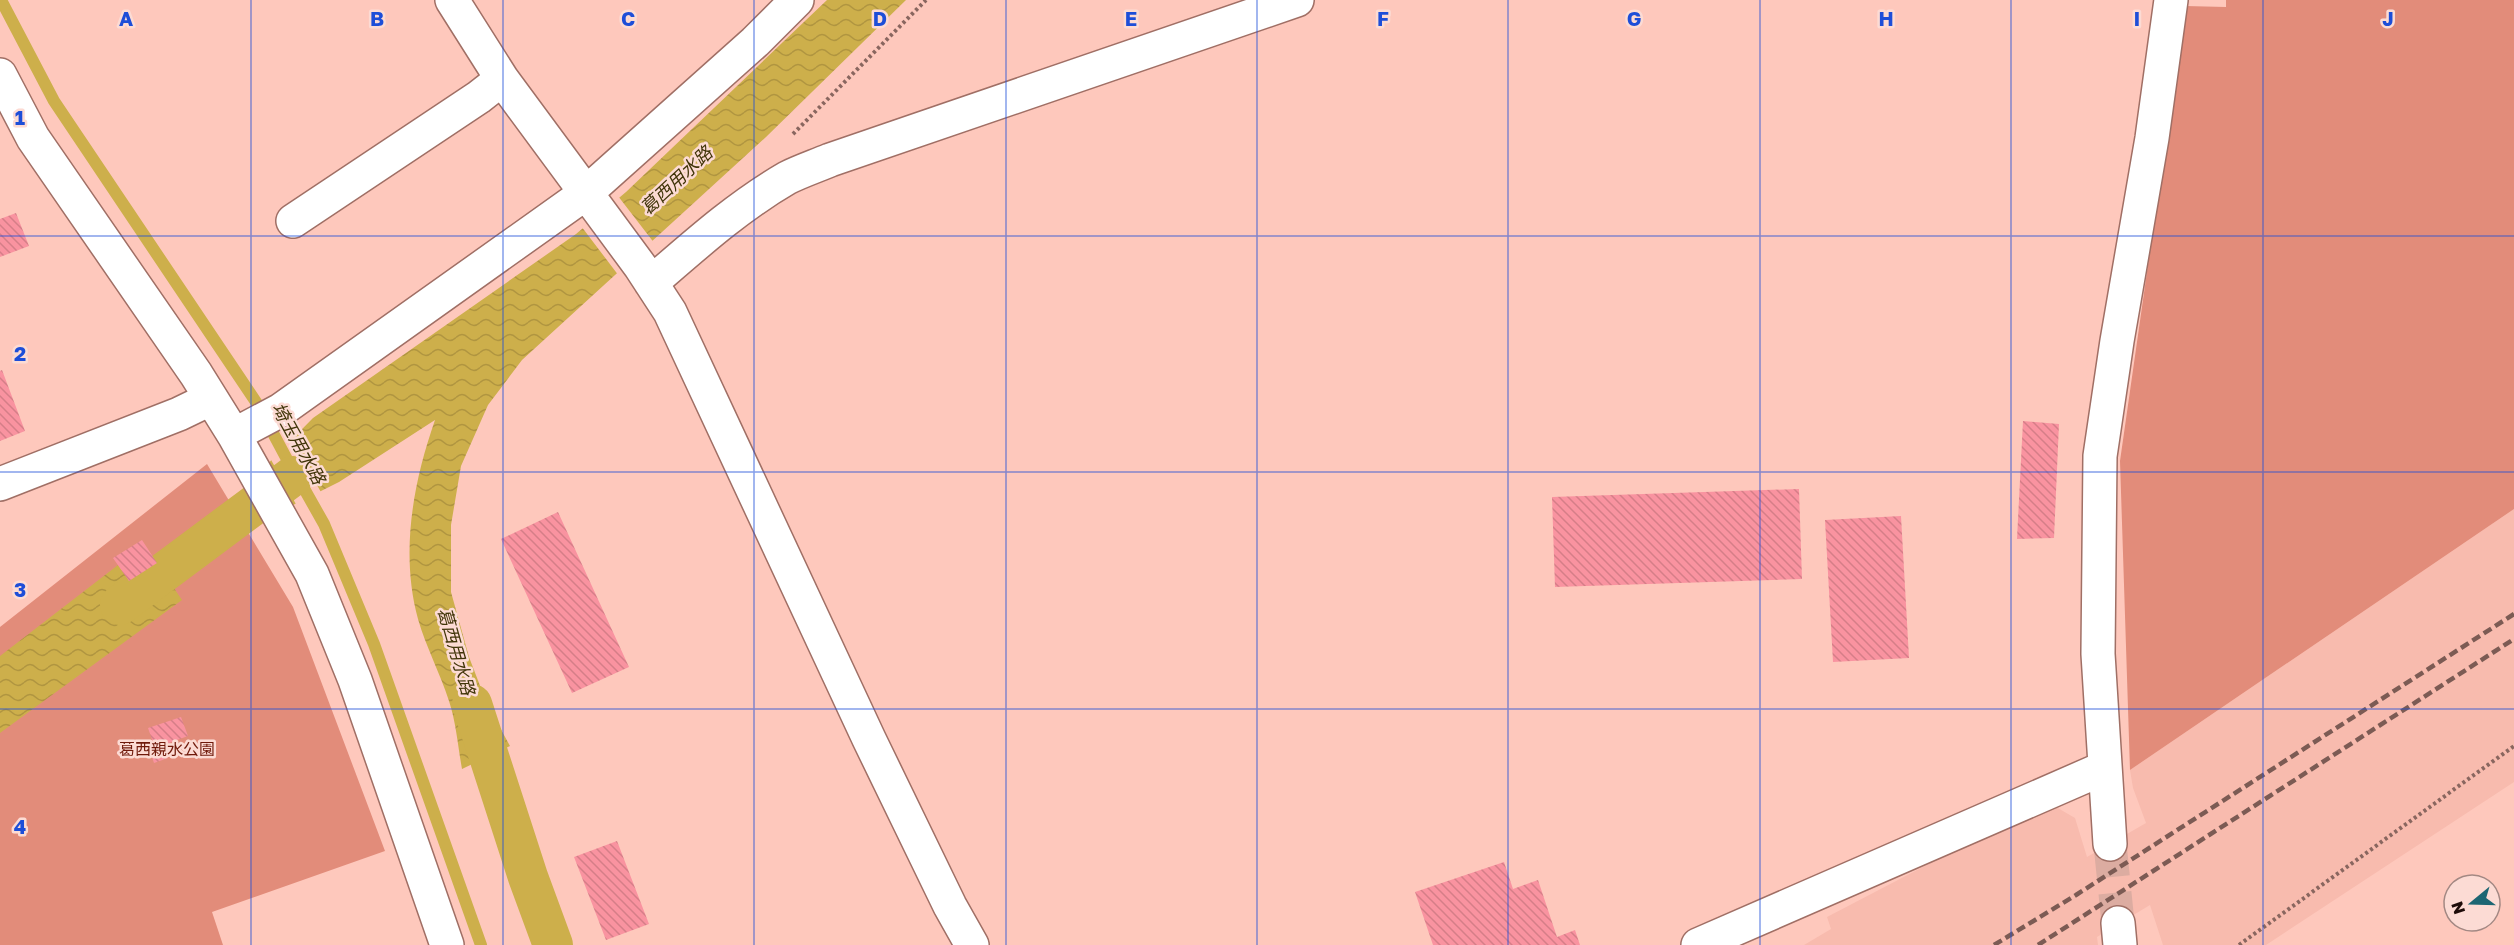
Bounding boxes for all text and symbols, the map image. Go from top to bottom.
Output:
text: A [119,6,133,30]
text: B [370,6,384,30]
text: C [621,6,635,30]
text: D [873,6,887,30]
text: E [1125,6,1137,30]
text: F [1377,6,1389,30]
text: G [1627,6,1641,30]
text: H [1878,6,1894,30]
text: I [2134,6,2140,30]
text: J [2382,6,2394,30]
text: 1 [15,105,25,129]
water label: 葛西用水路 [636,140,718,219]
text: 2 [14,341,26,365]
water label: 埼玉用水路 [268,398,331,489]
text: 3 [14,577,26,601]
water label: 葛西用水路 [434,605,481,699]
park label: 葛西親水公園 [119,739,215,759]
text: 4 [14,814,26,838]
north arrow [2442,873,2502,933]
text: N [2446,899,2469,917]

